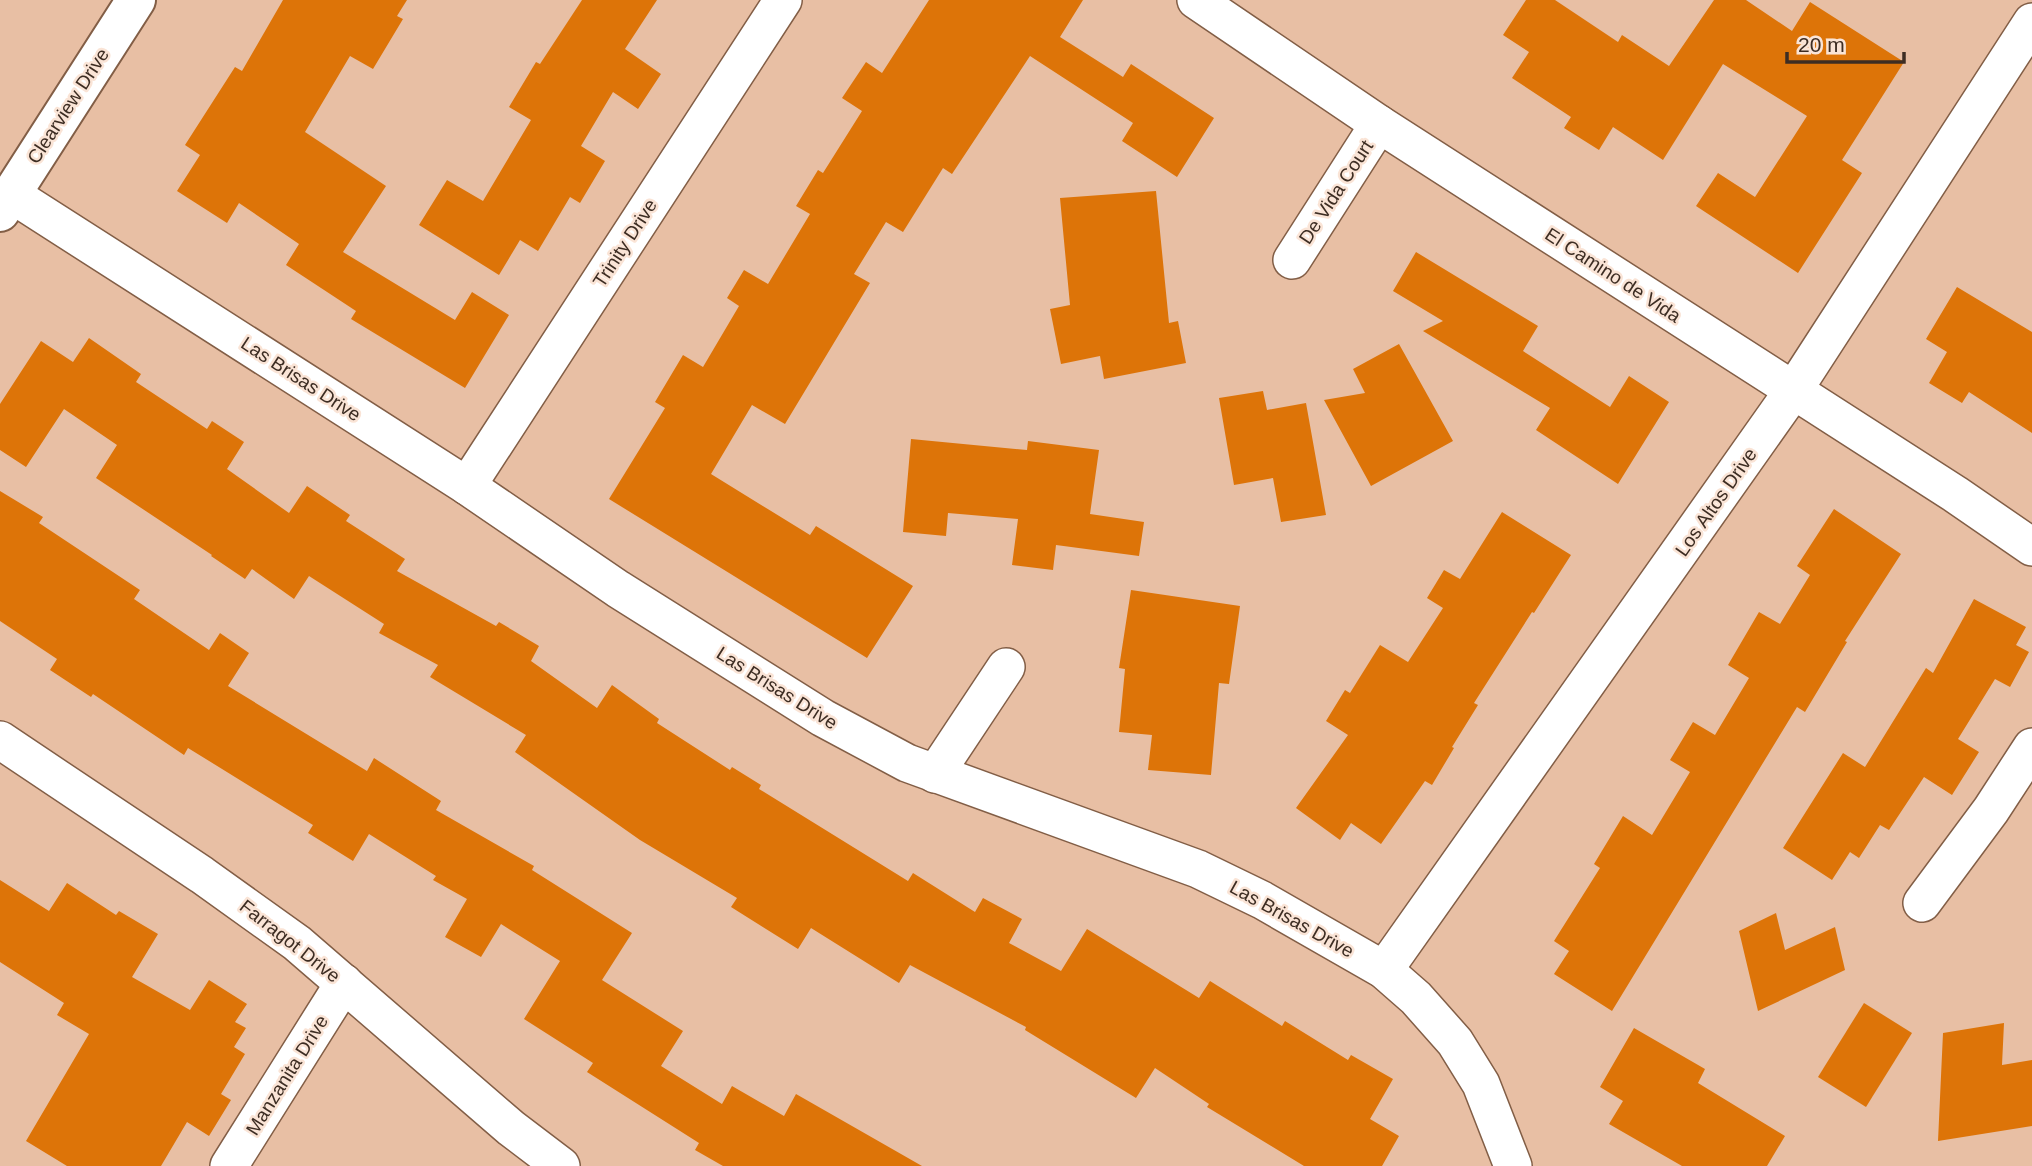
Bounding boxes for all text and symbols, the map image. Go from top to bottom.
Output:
scale bar [1787,21,1904,65]
text: 20 m [1798,33,1845,56]
street label: Clearview Drive [23,44,113,168]
street label: De Vida Court [1295,136,1378,248]
street label: Trinity Drive [589,195,661,291]
street label: El Camino de Vida [1541,223,1685,327]
street label: Las Brisas Drive [237,333,365,425]
street label: Los Altos Drive [1671,444,1761,560]
street label: Las Brisas Drive [713,642,841,734]
street label: Las Brisas Drive [1226,876,1358,962]
street label: Farragot Drive [236,895,344,987]
street label: Manzanita Drive [242,1011,332,1139]

